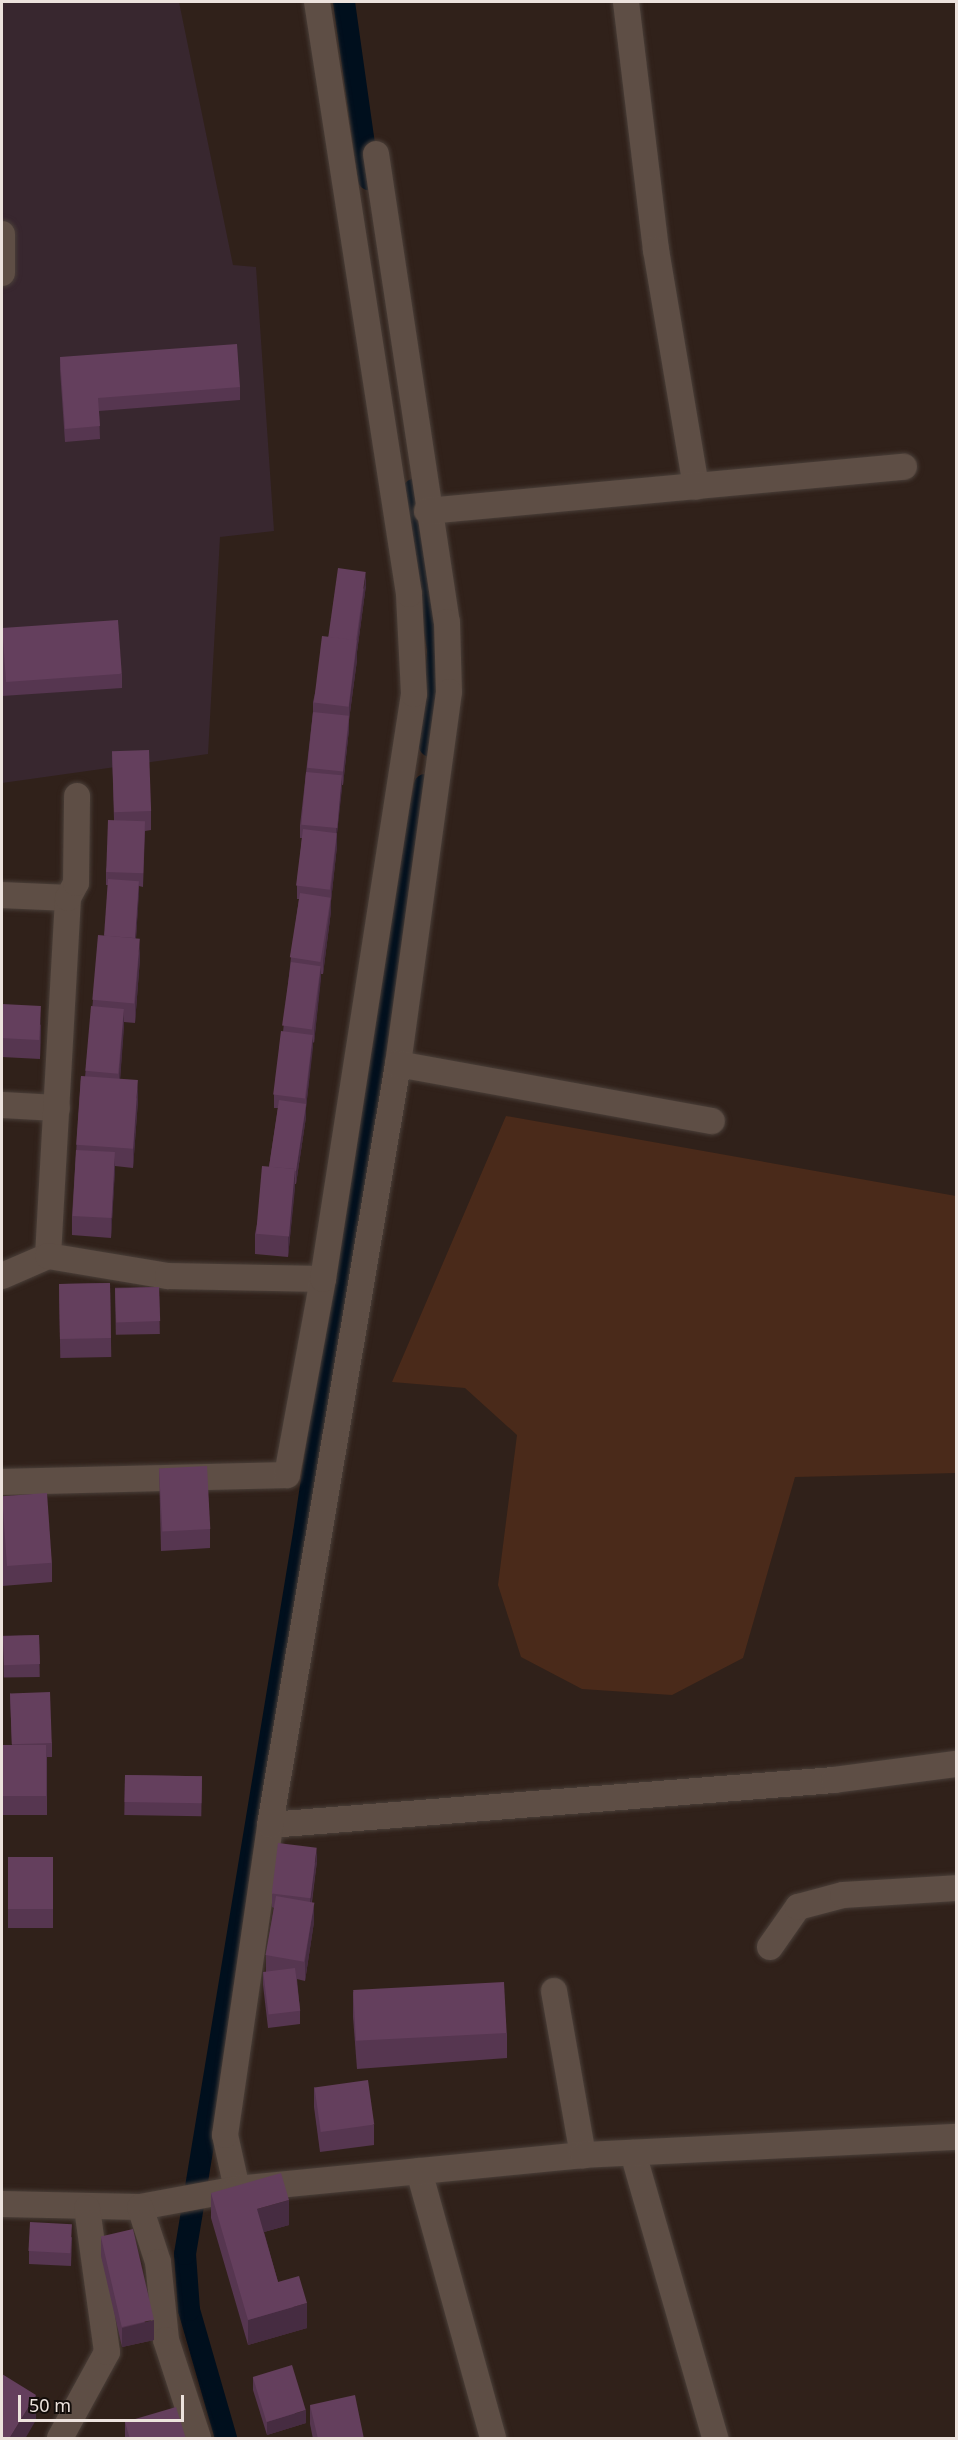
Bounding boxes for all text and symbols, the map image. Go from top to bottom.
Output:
scale bar [21,2383,188,2421]
text: 50 m [29,2393,71,2417]

